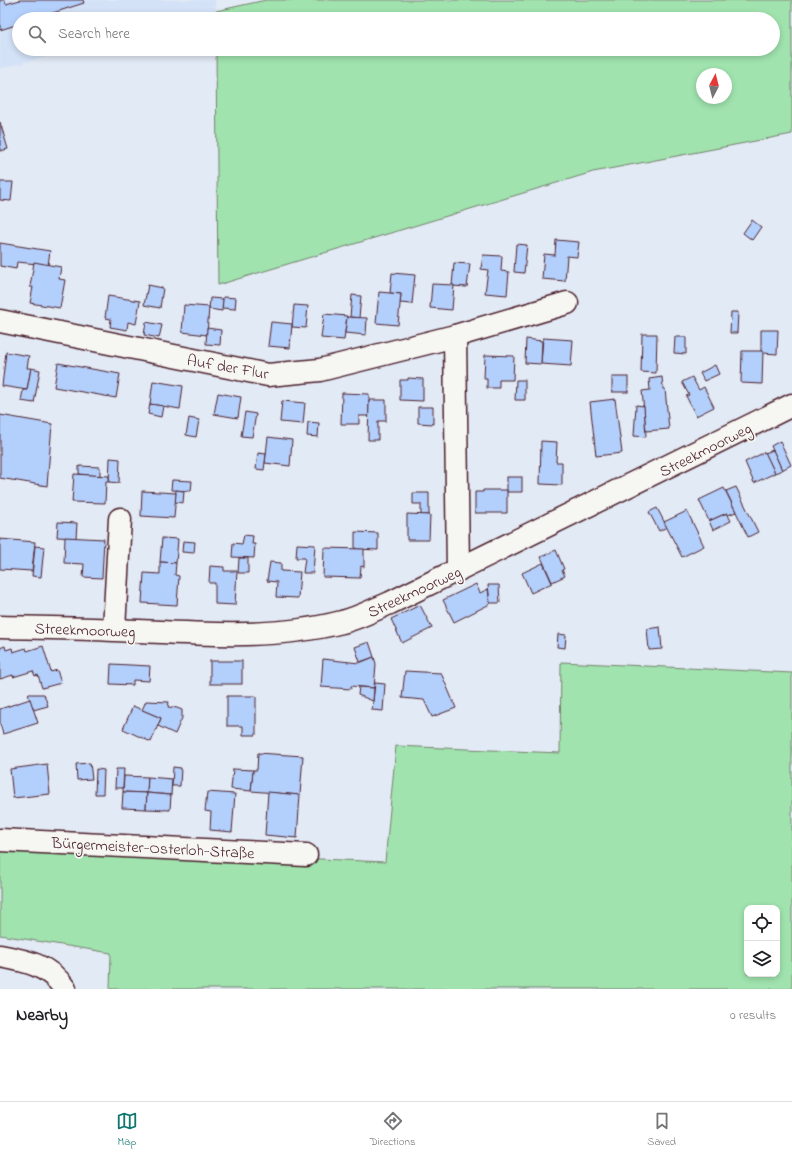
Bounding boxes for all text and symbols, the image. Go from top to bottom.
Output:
search box [12,12,780,56]
icon: search [26,23,48,45]
text: Search here [58,23,130,45]
north arrow [696,68,732,104]
street label: Auf der Flur [185,349,270,387]
street label: Streekmoorweg [656,417,756,484]
street label: Streekmoorweg [364,561,466,625]
street label: Streekmoorweg [34,617,136,645]
street label: Bürgermeister-Osterloh-Straße [50,832,256,866]
map controls [744,905,780,977]
button: locate [744,905,780,941]
button: layers [744,941,780,977]
text: Nearby [16,1003,68,1028]
text: 0 results [730,1006,776,1025]
tab: Map [116,1110,138,1150]
tab: Directions [370,1110,415,1150]
tab: Saved [647,1110,676,1150]

